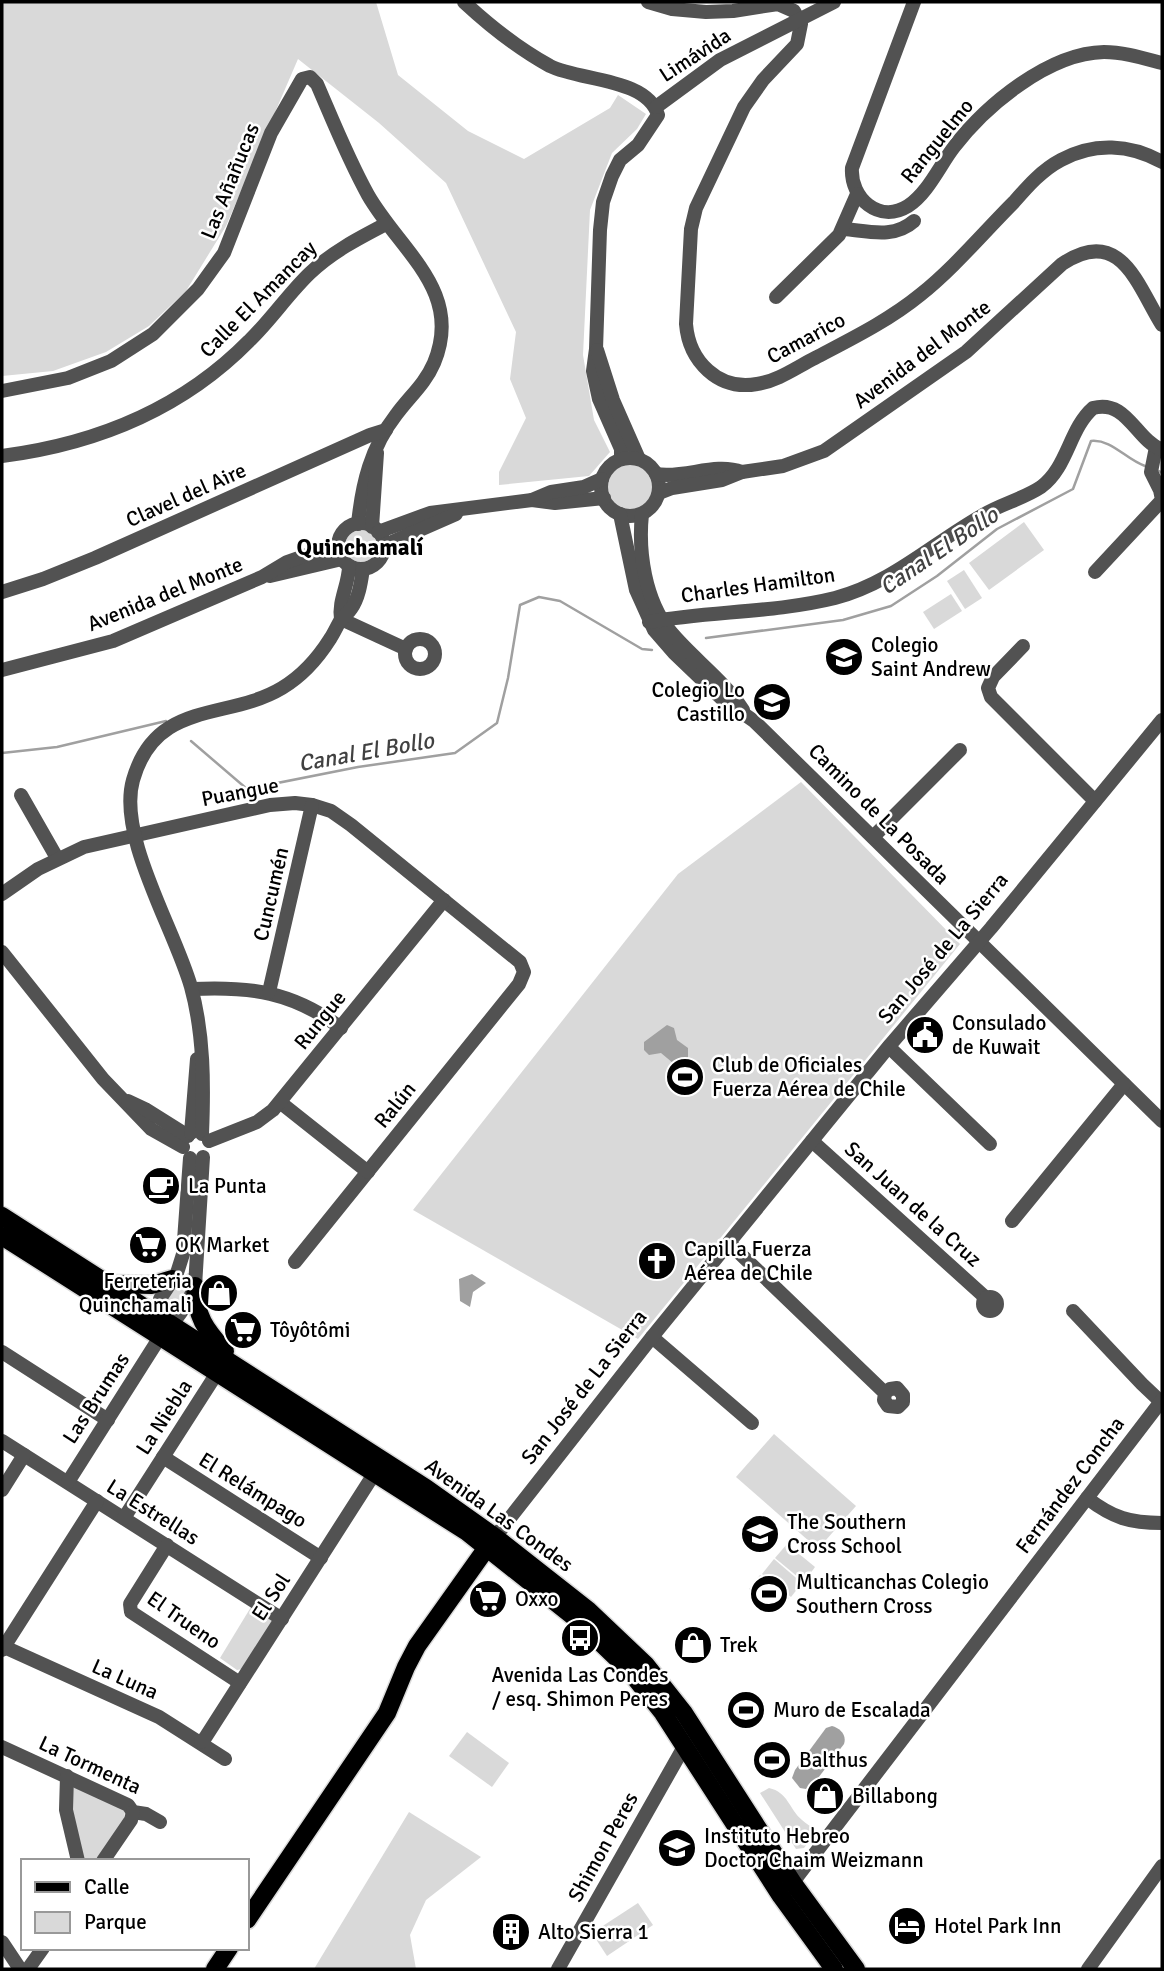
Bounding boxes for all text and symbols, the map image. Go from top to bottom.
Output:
street label: Limávida [654,22,736,88]
street label: Ranguelmo [895,93,979,189]
street label: Las Añañucas [195,119,265,243]
street label: Calle El Amancay [194,235,322,363]
street label: Avenida del Monte [848,294,996,414]
street label: Camarico [762,307,850,369]
street label: Clavel del Aire [122,457,250,533]
water label: Canal El Bollo [874,500,1005,601]
district label: Quinchamalí [297,533,424,562]
street label: Avenida del Monte [84,551,246,637]
street label: Charles Hamilton [679,561,837,609]
place label: Colegio Saint Andrew [871,632,991,682]
school or university icon: Colegio Saint Andrew [823,636,865,678]
place label: Colegio Lo Castillo [652,677,745,727]
school or university icon: Colegio Lo Castillo [751,681,793,723]
water label: Canal El Bollo [296,726,437,778]
street label: Camino de La Posada [803,738,955,890]
street label: Puangue [199,772,281,812]
street label: Cuncumén [248,844,294,944]
street label: San José de La Sierra [872,867,1014,1029]
street label: Rungue [288,985,352,1055]
place label: Consulado de Kuwait [952,1010,1046,1060]
public building icon: Consulado de Kuwait [904,1014,946,1056]
place label: Club de Oficiales Fuerza Aérea de Chile [712,1052,906,1102]
sports icon: Club de Oficiales Fuerza Aérea de Chile [664,1056,706,1098]
street label: Ralún [369,1077,421,1133]
street label: San Juan de la Cruz [839,1136,987,1272]
cafe icon: La Punta [140,1165,182,1207]
place label: La Punta [188,1173,267,1199]
supermarket icon: OK Market [127,1224,169,1266]
place label: OK Market [175,1232,269,1258]
place label: Capilla Fuerza Aérea de Chile [684,1236,813,1286]
church icon: Capilla Fuerza Aérea de Chile [636,1240,678,1282]
place label: Ferreteria Quinchamali [79,1268,192,1318]
shop icon: Ferreteria Quinchamali [198,1272,240,1314]
street label: San José de La Sierra [516,1304,652,1470]
supermarket icon: Tôyôtômi [222,1309,264,1351]
place label: Tôyôtômi [270,1317,351,1343]
street label: Las Brumas [57,1348,135,1448]
street label: La Niebla [130,1375,198,1459]
street label: Fernández Concha [1010,1411,1130,1559]
street label: El Relámpago [194,1446,312,1534]
street label: Avenida Las Condes [420,1453,578,1577]
street label: La Estrellas [102,1473,204,1551]
place label: The Southern Cross School [787,1509,906,1559]
school or university icon: The Southern Cross School [739,1513,781,1555]
street label: El Sol [246,1568,296,1626]
place label: Multicanchas Colegio Southern Cross [796,1569,989,1619]
sports icon: Multicanchas Colegio Southern Cross [748,1573,790,1615]
supermarket icon: Oxxo [467,1578,509,1620]
street label: El Trueno [142,1585,226,1655]
place label: Oxxo [515,1586,558,1612]
bus stop icon: Avenida Las Condes / esq. Shimon Peres [559,1617,601,1659]
shop icon: Trek [672,1624,714,1666]
place label: Trek [720,1632,758,1658]
street label: La Luna [88,1653,162,1705]
place label: Avenida Las Condes / esq. Shimon Peres [492,1662,668,1712]
sports icon: Muro de Escalada [725,1689,767,1731]
place label: Muro de Escalada [773,1697,931,1723]
street label: La Tormenta [35,1730,145,1800]
sports icon: Balthus [751,1739,793,1781]
place label: Balthus [799,1747,868,1773]
shop icon: Billabong [804,1775,846,1817]
place label: Billabong [852,1783,938,1809]
street label: Shimon Peres [562,1788,644,1906]
place label: Instituto Hebreo Doctor Chaim Weizmann [704,1823,924,1873]
school or university icon: Instituto Hebreo Doctor Chaim Weizmann [656,1827,698,1869]
legend [21,1859,248,1950]
text: Calle [84,1874,130,1900]
hotel icon: Hotel Park Inn [886,1905,928,1947]
text: Parque [84,1909,147,1935]
building icon: Alto Sierra 1 [490,1911,532,1953]
place label: Hotel Park Inn [934,1913,1061,1939]
place label: Alto Sierra 1 [538,1919,649,1945]

